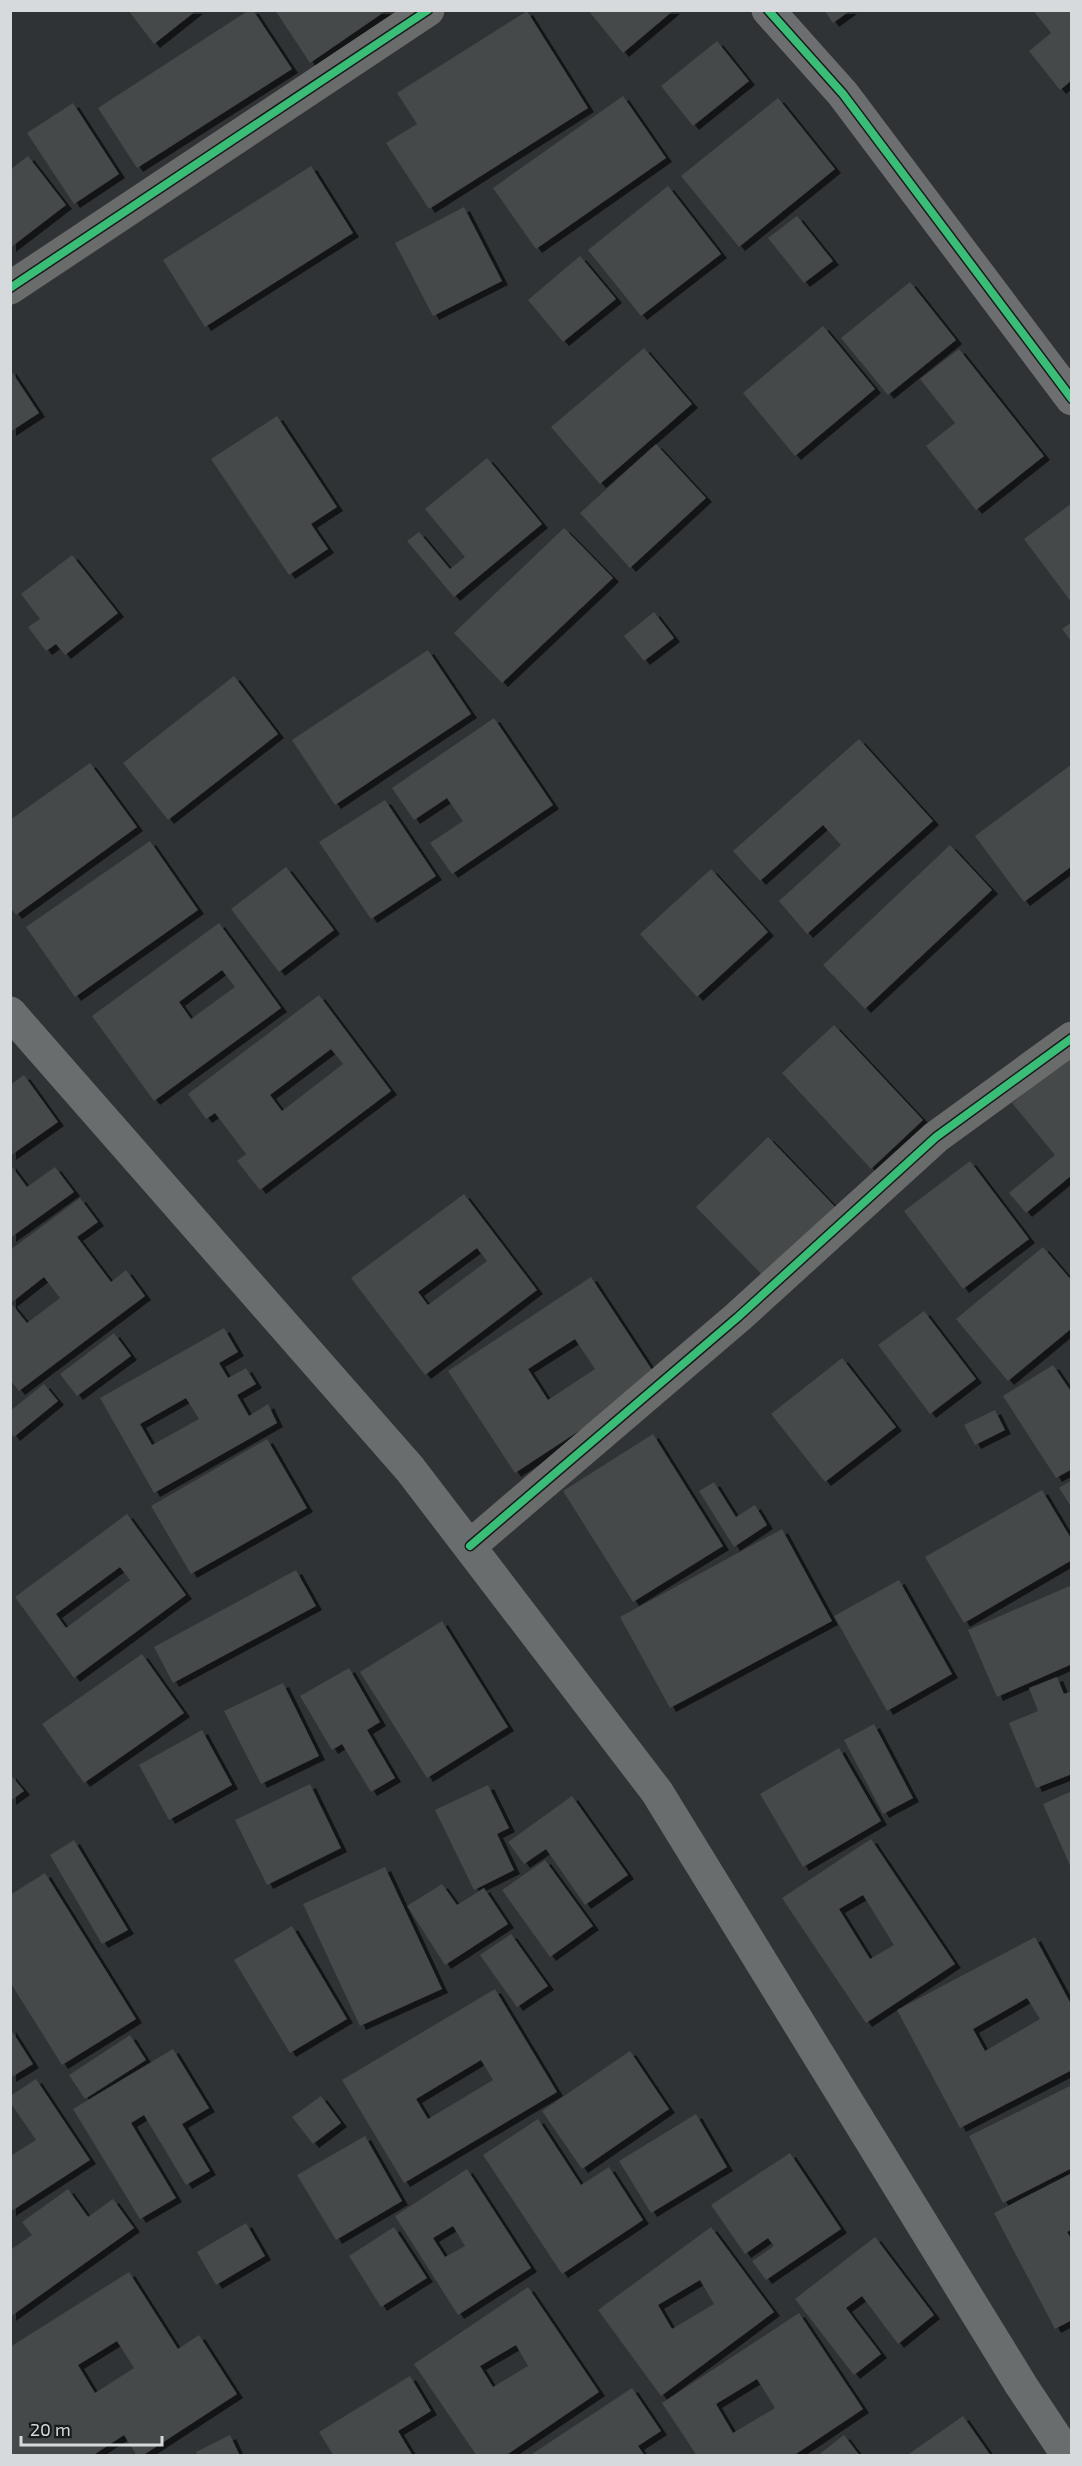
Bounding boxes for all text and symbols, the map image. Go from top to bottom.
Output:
scale bar [21,2409,162,2447]
text: 20 m [30,2418,71,2440]

